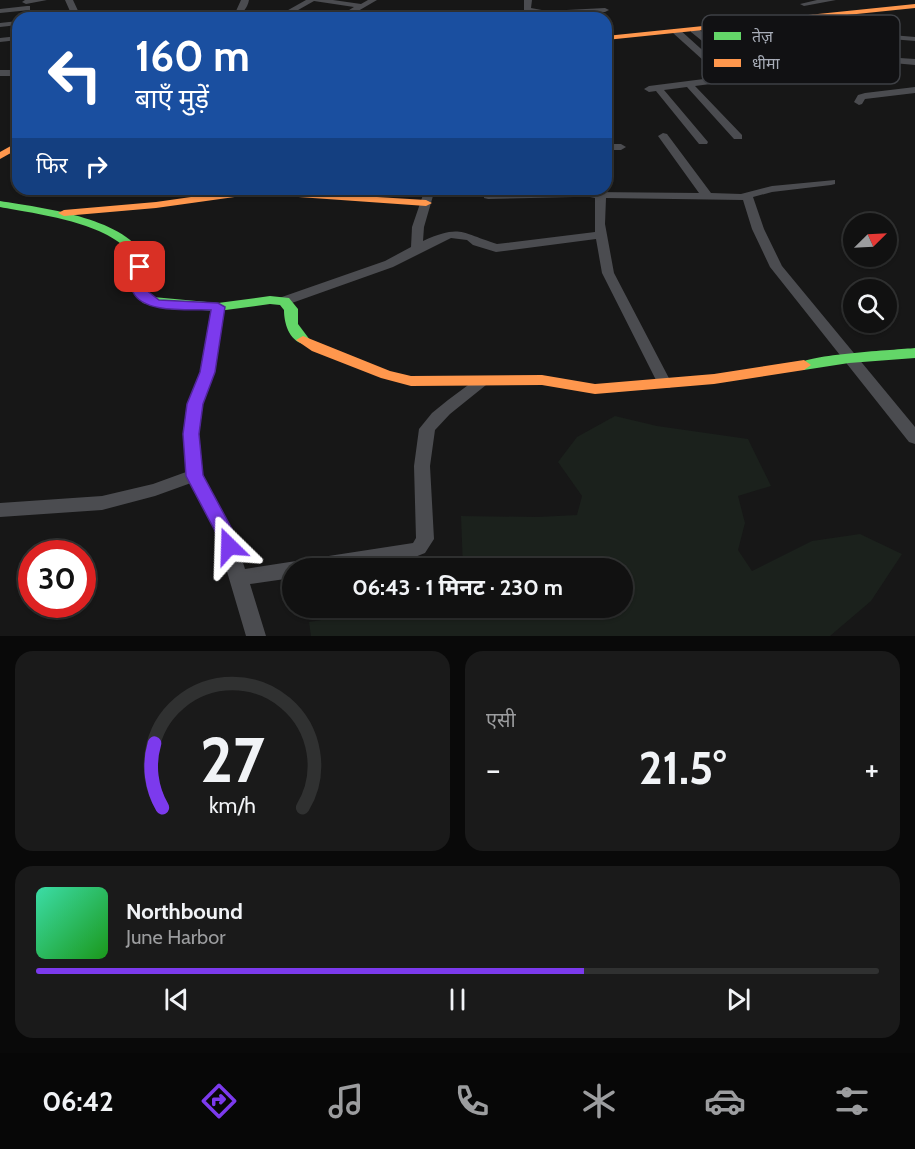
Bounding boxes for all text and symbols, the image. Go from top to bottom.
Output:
legend [702,15,900,84]
text: तेज़ [752,27,774,46]
text: 160 m [135,30,250,82]
icon: left [36,36,114,114]
text: धीमा [752,54,781,73]
text: बाएँ मुड़ें [135,82,209,115]
icon: right [80,150,113,183]
text: फिर [36,152,68,179]
north arrow [843,213,897,267]
map controls [843,213,897,333]
pin [114,241,165,292]
icon: arrive [123,250,156,283]
button: search [843,279,897,333]
position arrow [197,514,261,578]
speed limit sign: 30 [18,540,96,618]
text: 06:43 · 1 मिनट · 230 m [352,574,563,601]
text: एसी [486,708,516,732]
text: 27 [200,722,265,798]
text: 21.5° [639,741,726,795]
text: − [486,749,501,789]
text: + [864,749,879,789]
text: km/h [209,792,256,818]
text: Northbound [126,898,243,925]
text: June Harbor [126,925,226,949]
icon: previous [160,983,193,1016]
icon: pause [441,983,474,1016]
icon: next [722,983,755,1016]
icon: directions [198,1080,240,1122]
icon: music [325,1080,367,1122]
icon: phone [451,1080,493,1122]
icon: climate [578,1080,620,1122]
icon: car [704,1080,746,1122]
icon: filters [831,1080,873,1122]
text: 06:42 [42,1085,114,1118]

